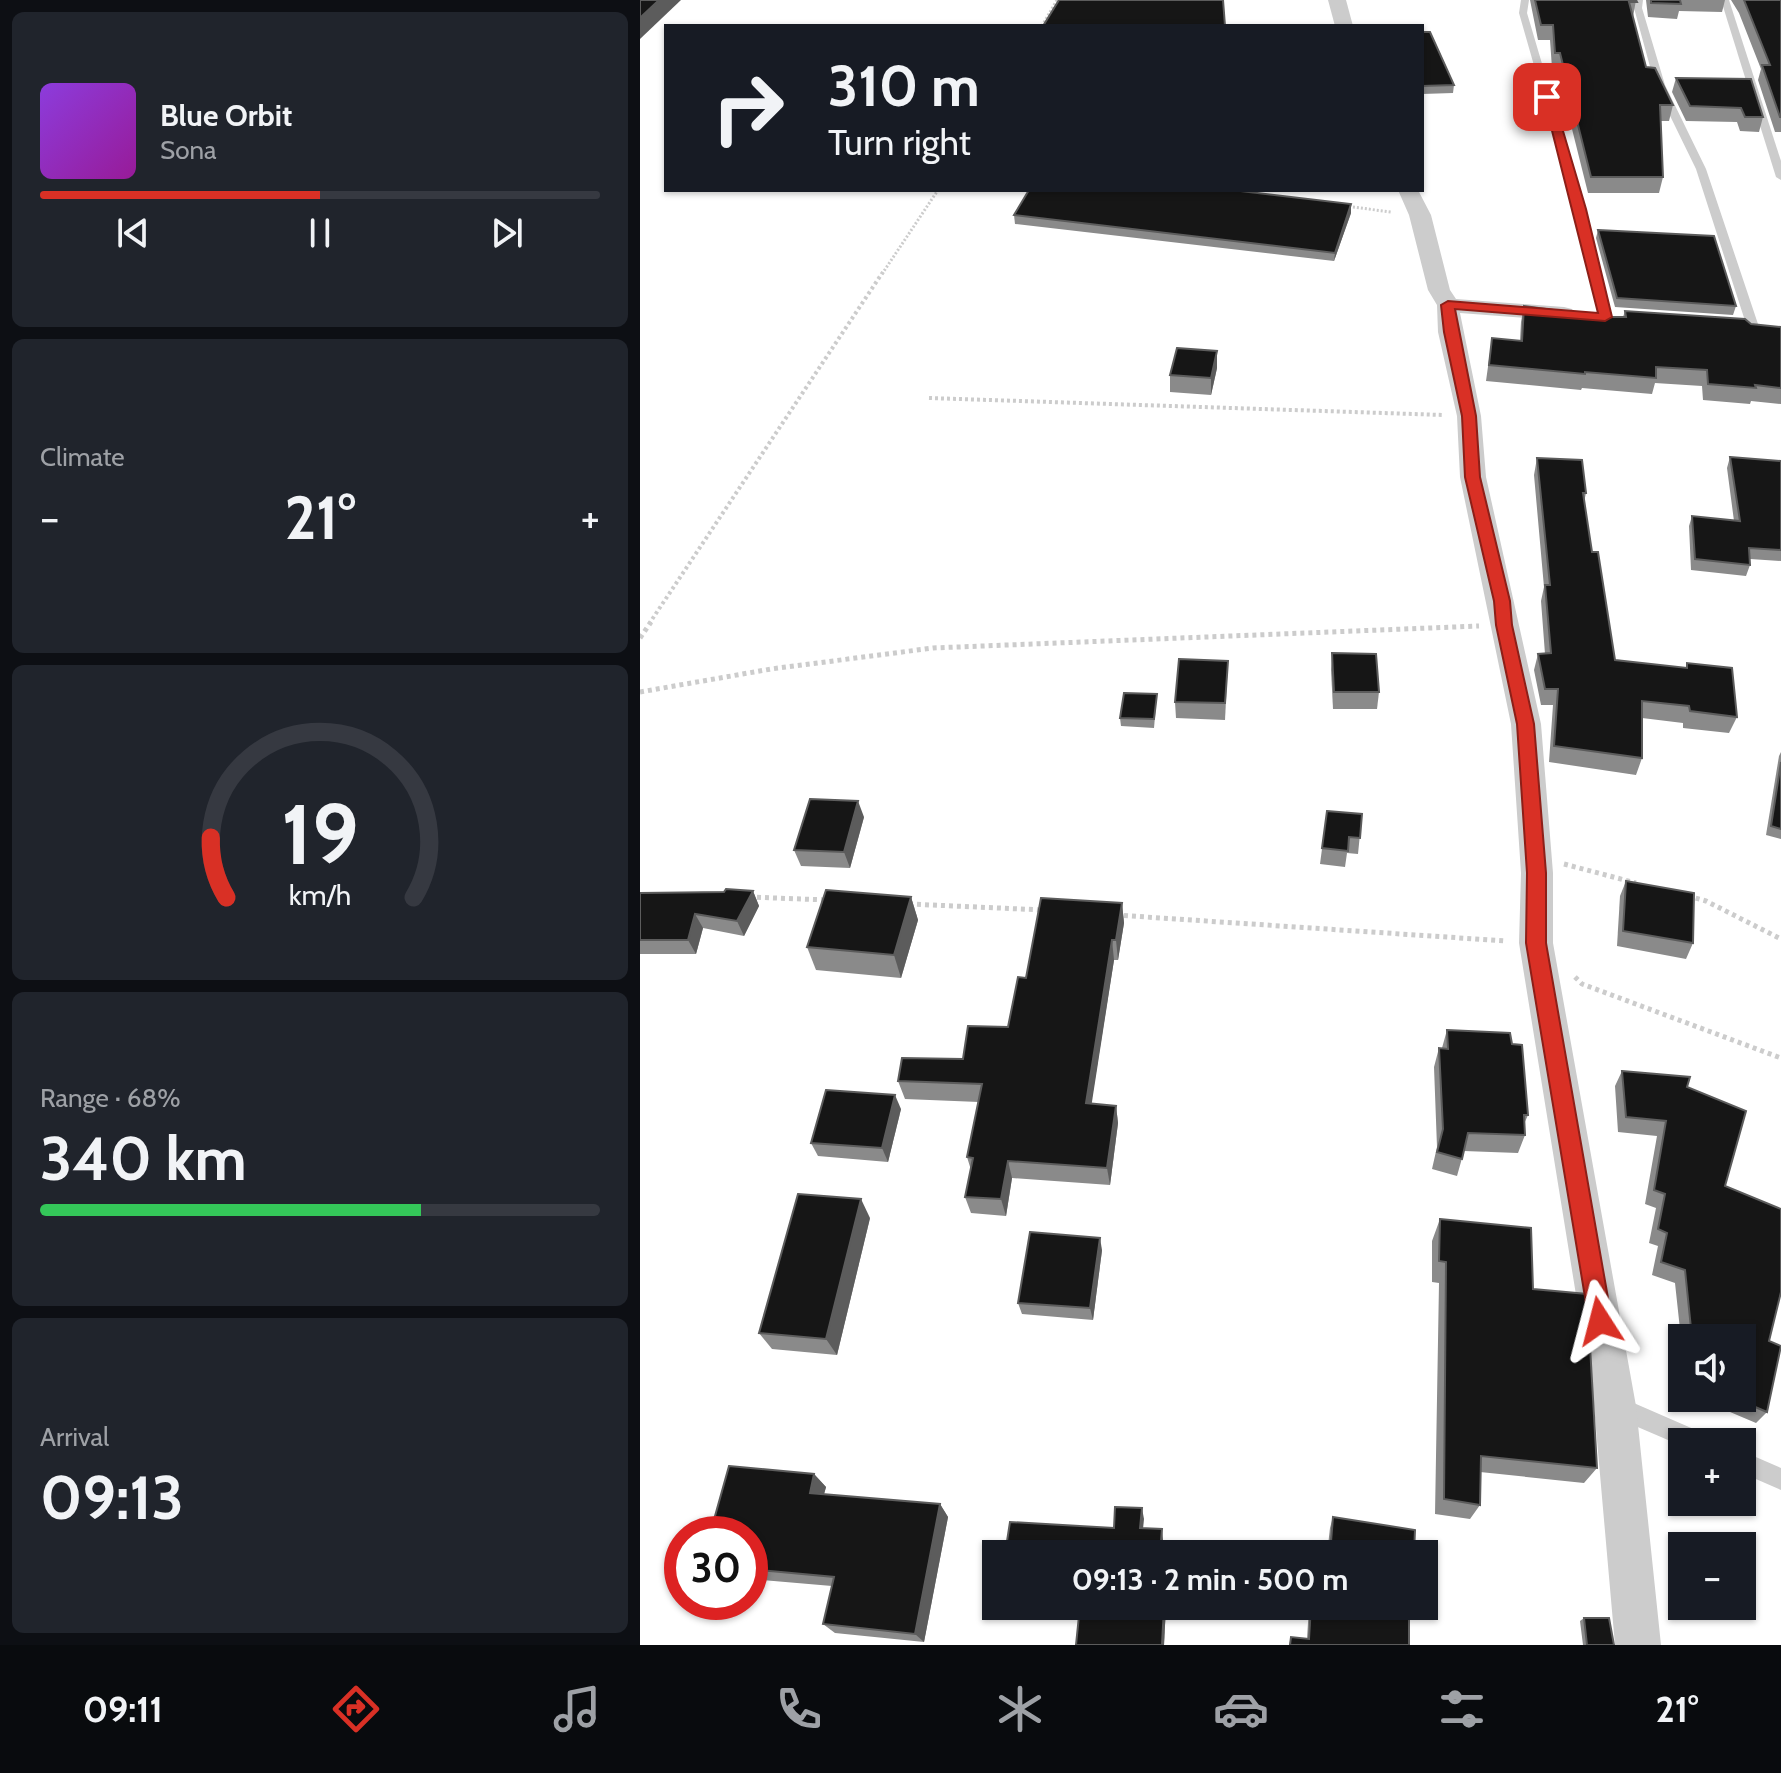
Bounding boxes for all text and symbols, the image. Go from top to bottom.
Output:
text: 310 m [828,52,980,120]
icon: right [696,56,800,160]
pin [1513,63,1581,131]
icon: arrive [1525,75,1569,119]
text: Blue Orbit [160,97,292,134]
text: Turn right [828,120,971,164]
text: Sona [160,134,217,166]
icon: previous [111,211,155,255]
icon: pause [298,211,342,255]
icon: next [485,211,529,255]
text: Climate [40,441,125,473]
text: 21° [284,481,356,554]
text: − [40,491,59,544]
text: + [581,491,600,544]
text: 19 [281,784,359,885]
text: km/h [289,878,351,913]
text: Range · 68% [40,1082,181,1114]
text: 340 km [40,1122,247,1195]
position arrow [1558,1279,1642,1363]
map controls [1668,1324,1756,1620]
button: sound [1668,1324,1756,1412]
text: Arrival [40,1421,109,1453]
button: + [1668,1428,1756,1516]
text: 09:13 [40,1461,184,1534]
speed limit sign: 30 [664,1516,768,1620]
button: − [1668,1532,1756,1620]
text: 09:13 · 2 min · 500 m [1072,1561,1348,1598]
icon: directions [328,1681,384,1737]
icon: music [549,1681,605,1737]
icon: phone [771,1681,827,1737]
icon: climate [992,1681,1048,1737]
icon: car [1213,1681,1269,1737]
icon: filters [1434,1681,1490,1737]
text: 09:11 [83,1687,163,1731]
text: 21° [1656,1687,1698,1731]

